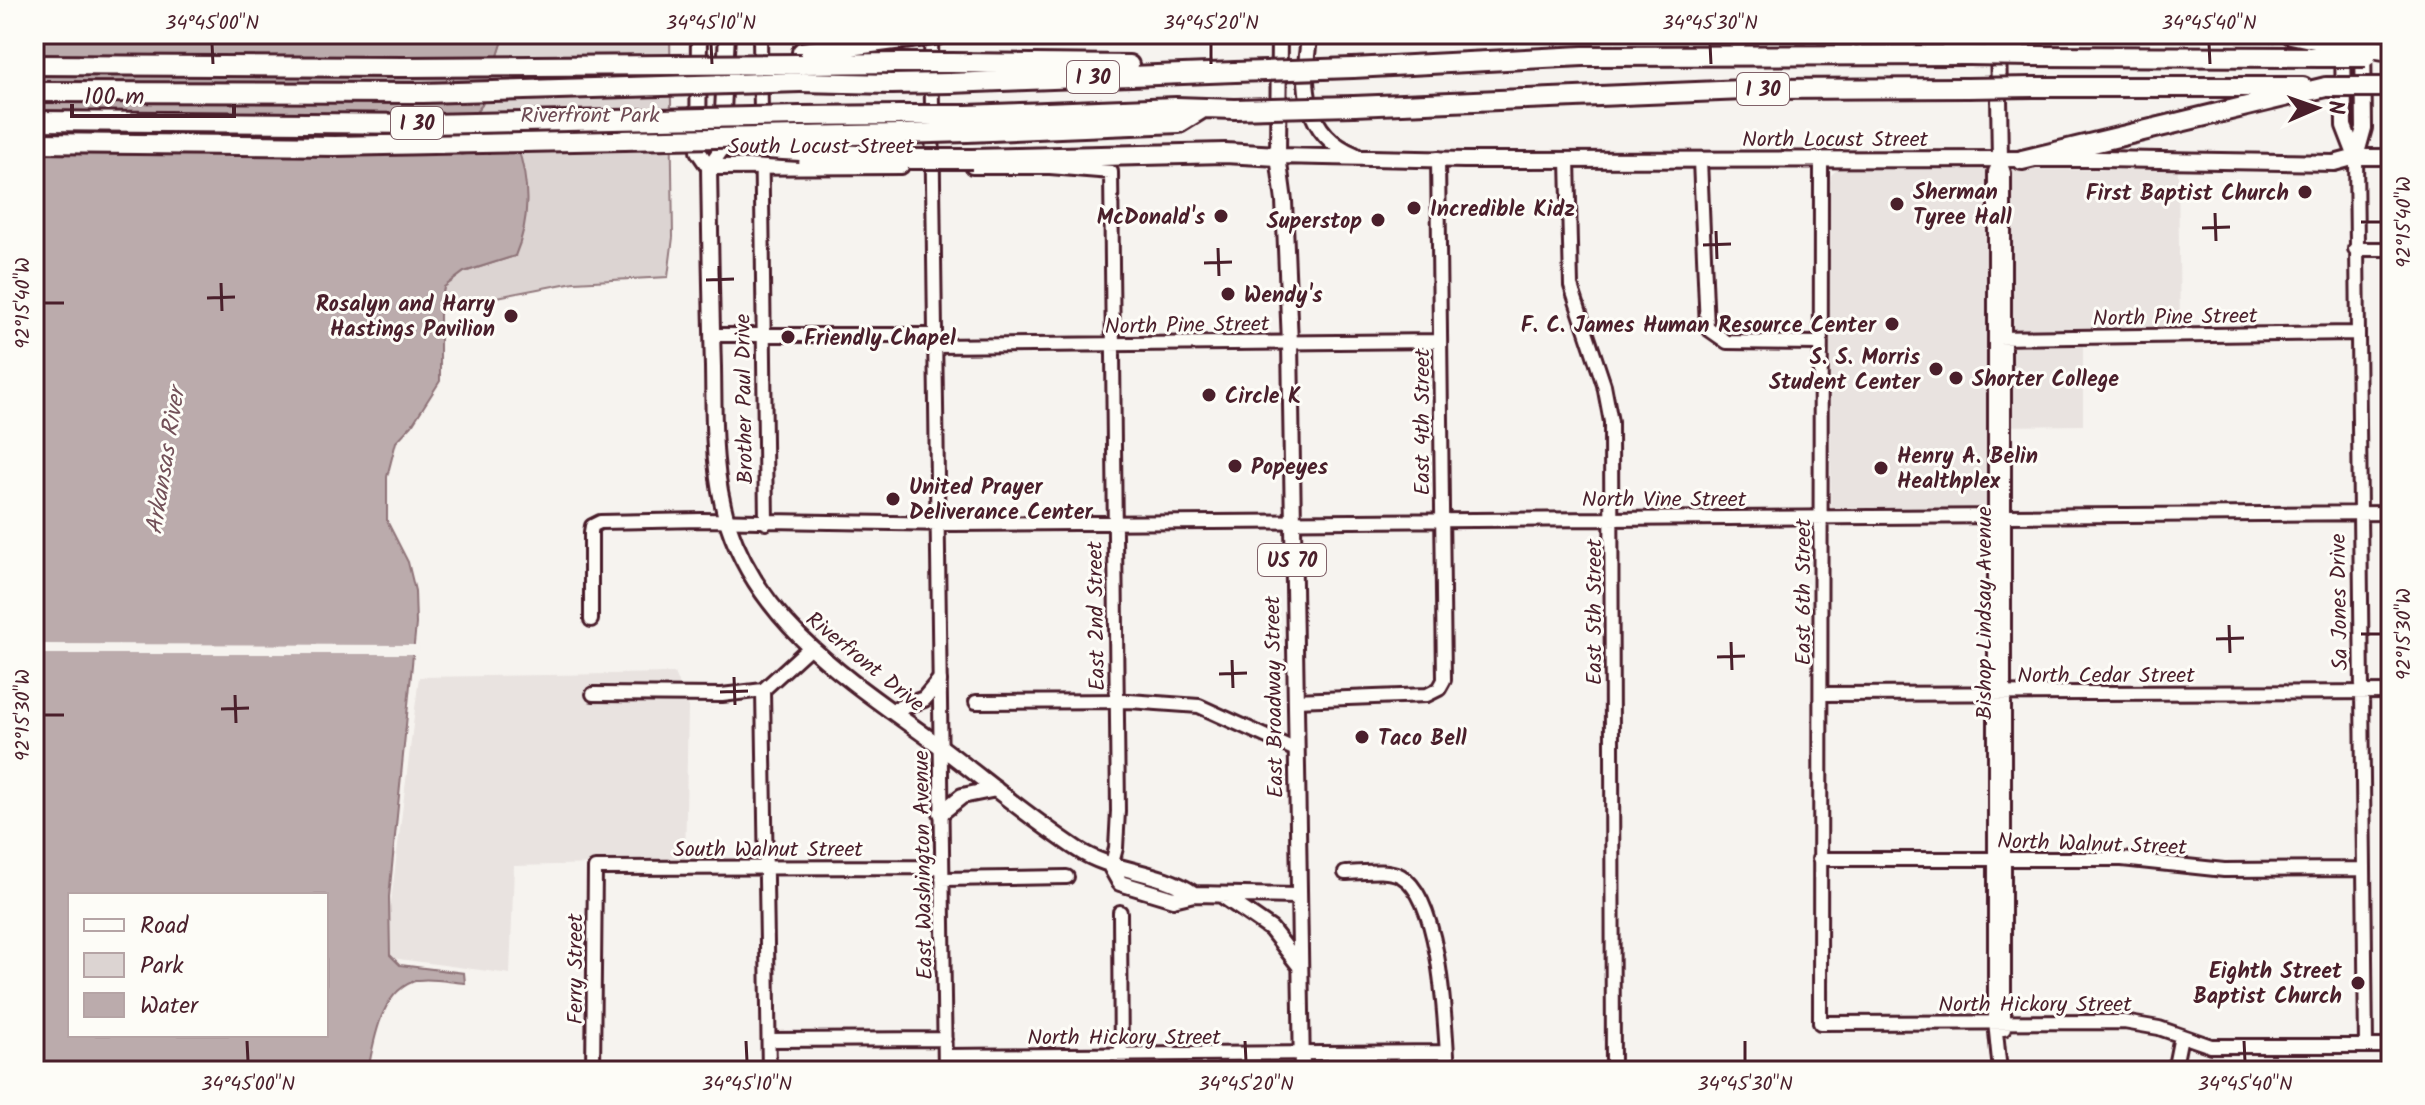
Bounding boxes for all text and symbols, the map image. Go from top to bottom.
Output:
text: 34°45'00"N [165,8,259,40]
text: 34°45'10"N [666,8,756,40]
text: 34°45'20"N [1163,8,1259,40]
text: 34°45'30"N [1662,8,1758,40]
text: 34°45'40"N [2161,8,2257,40]
road number: I 30 [1067,61,1119,93]
scale bar [72,68,234,118]
north arrow [2277,68,2357,148]
road number: I 30 [1737,73,1789,105]
text: 100 m [84,78,144,117]
park label: Riverfront Park [521,99,660,134]
text: N [2317,100,2352,115]
road number: I 30 [391,107,443,139]
street label: North Locust Street [1742,123,1929,158]
street label: South Locust Street [728,130,915,165]
place label: Sherman Tyree Hall [1913,176,2012,236]
text: 92°15'40"W [2389,176,2421,268]
place label: First Baptist Church [2086,177,2289,212]
marker: First Baptist Church [2296,183,2314,201]
place label: Incredible Kidz [1430,193,1575,228]
marker: Sherman Tyree Hall [1888,195,1906,213]
marker: Incredible Kidz [1405,199,1423,217]
place label: McDonald's [1097,201,1206,236]
place label: Superstop [1267,205,1362,240]
marker: McDonald's [1212,207,1230,225]
marker: Superstop [1369,211,1387,229]
text: 92°15'40"W [8,257,40,349]
place label: Wendy's [1244,279,1323,314]
marker: Wendy's [1219,285,1237,303]
place label: Rosalyn and Harry Hastings Pavilion [316,288,496,348]
street label: North Pine Street [2092,300,2258,337]
marker: Rosalyn and Harry Hastings Pavilion [502,307,520,325]
street label: North Pine Street [1104,308,1270,345]
place label: F. C. James Human Resource Center [1521,309,1877,344]
street label: Brother Paul Drive [727,313,764,485]
marker: F. C. James Human Resource Center [1883,315,1901,333]
place label: Friendly Chapel [804,322,956,357]
marker: Friendly Chapel [779,328,797,346]
place label: S. S. Morris Student Center [1769,341,1921,401]
street label: East 4th Street [1406,348,1441,495]
marker: S. S. Morris Student Center [1927,360,1945,378]
place label: Shorter College [1972,363,2119,398]
marker: Shorter College [1947,369,1965,387]
water label: Arkansas River [136,380,198,537]
place label: Circle K [1225,380,1301,415]
marker: Circle K [1200,386,1218,404]
place label: Henry A. Belin Healthplex [1897,440,2038,500]
place label: Popeyes [1251,451,1329,486]
marker: Popeyes [1226,457,1244,475]
marker: Henry A. Belin Healthplex [1872,459,1890,477]
place label: United Prayer Deliverance Center [909,471,1093,531]
street label: North Vine Street [1582,483,1747,518]
marker: United Prayer Deliverance Center [884,490,902,508]
street label: Bishop Lindsay Avenue [1968,506,2003,720]
street label: East 6th Street [1787,518,1822,666]
street label: Sa Jones Drive [2322,533,2359,671]
street label: East 5th Street [1578,538,1613,685]
street label: East 2nd Street [1079,540,1116,691]
road number: US 70 [1258,544,1326,576]
text: 92°15'30"W [2389,588,2421,680]
street label: East Broadway Street [1256,595,1295,799]
street label: Riverfront Drive [797,604,932,722]
street label: North Cedar Street [2017,659,2195,694]
text: 92°15'30"W [8,669,40,761]
place label: Taco Bell [1378,722,1467,757]
marker: Taco Bell [1353,728,1371,746]
street label: East Washington Avenue [905,750,944,980]
street label: North Walnut Street [1997,825,2188,866]
street label: South Walnut Street [673,833,863,868]
legend [68,893,328,1037]
text: Road [140,907,189,946]
street label: Ferry Street [559,913,594,1024]
text: Park [140,947,184,986]
place label: Eighth Street Baptist Church [2193,955,2343,1015]
marker: Eighth Street Baptist Church [2349,974,2367,992]
text: Water [140,987,200,1026]
street label: North Hickory Street [1938,988,2132,1023]
street label: North Hickory Street [1027,1021,1221,1056]
text: 34°45'00"N [201,1069,295,1101]
text: 34°45'10"N [702,1069,792,1101]
text: 34°45'20"N [1198,1069,1294,1101]
text: 34°45'30"N [1697,1069,1793,1101]
text: 34°45'40"N [2197,1069,2293,1101]

